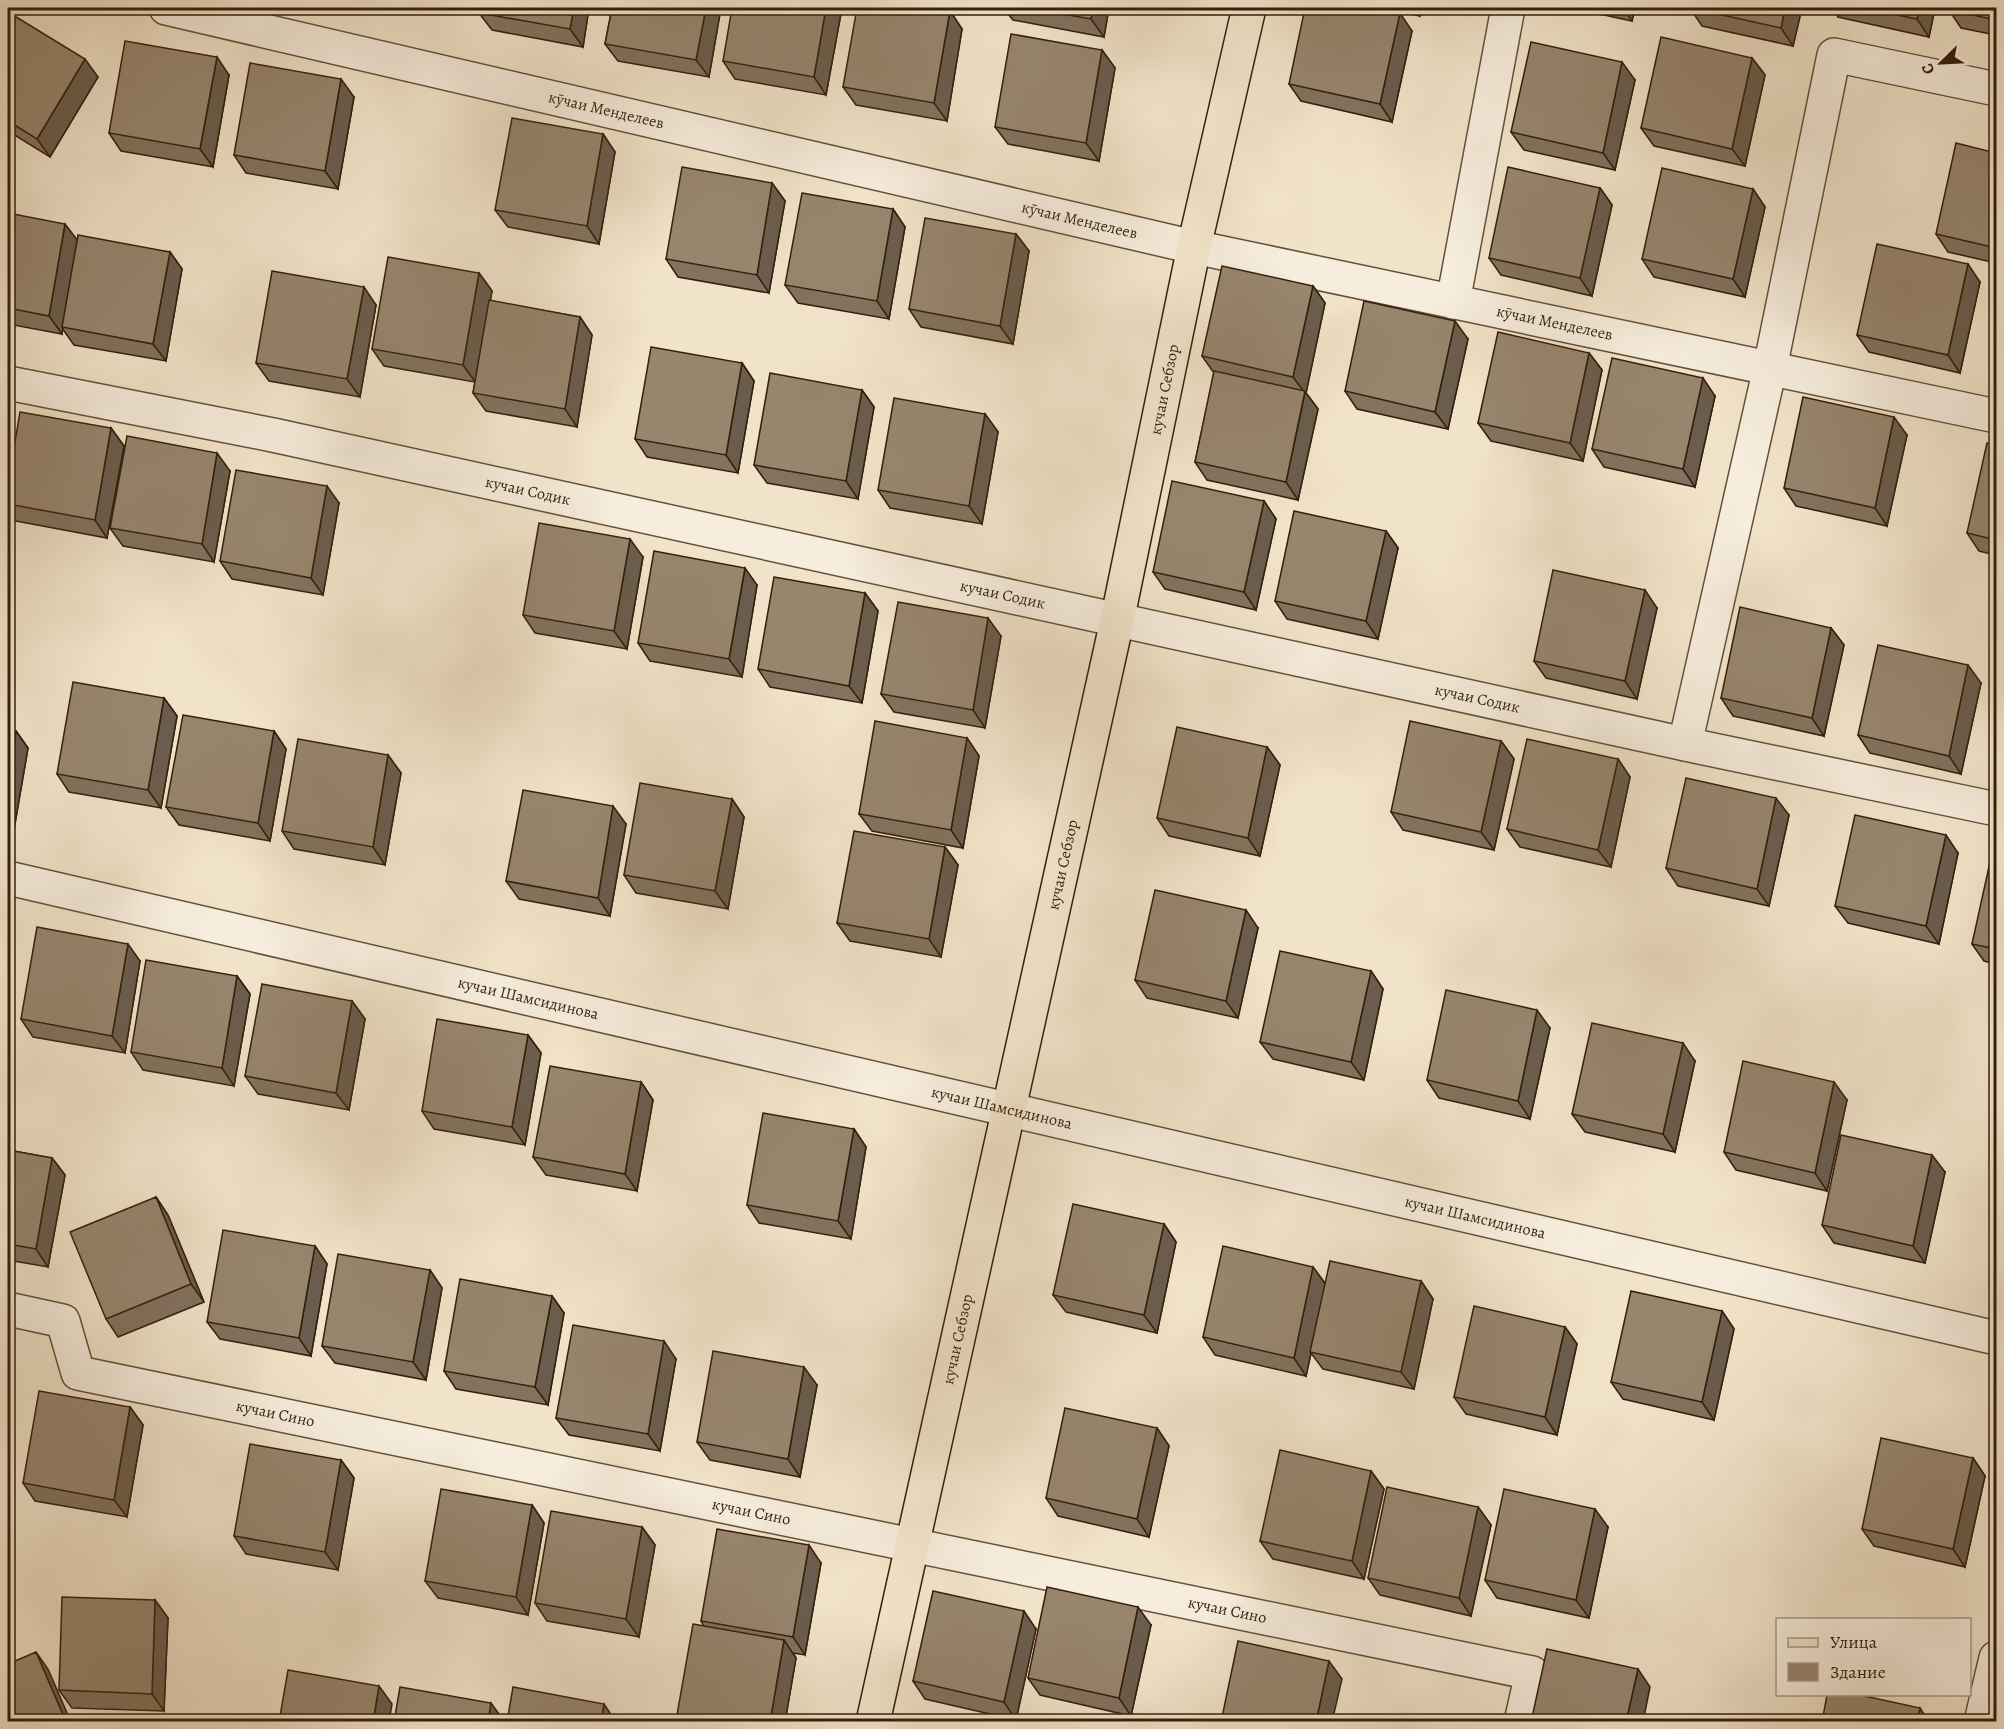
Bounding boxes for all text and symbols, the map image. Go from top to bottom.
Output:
north arrow [1911,33,1971,93]
text: С [1916,60,1940,78]
street label: кӯчаи Менделеев [546,86,666,134]
street label: кӯчаи Менделеев [1020,196,1140,245]
street label: кӯчаи Менделеев [1494,300,1615,346]
street label: кучаи Себзор [1145,342,1185,437]
street label: кучаи Содик [483,471,573,511]
street label: кучаи Содик [958,575,1047,615]
street label: кучаи Содик [1433,679,1522,719]
street label: кучаи Себзор [1042,818,1084,912]
street label: кучаи Шамсидинова [456,971,601,1025]
street label: кучаи Шамсидинова [929,1081,1075,1135]
street label: кучаи Шамсидинова [1403,1191,1548,1245]
street label: кучаи Себзор [937,1292,979,1387]
street label: кучаи Сино [234,1395,317,1433]
street label: кучаи Сино [710,1493,793,1531]
street label: кучаи Сино [1186,1591,1269,1629]
legend [1776,1618,1971,1696]
text: Улица [1830,1630,1878,1654]
text: Здание [1830,1660,1886,1684]

